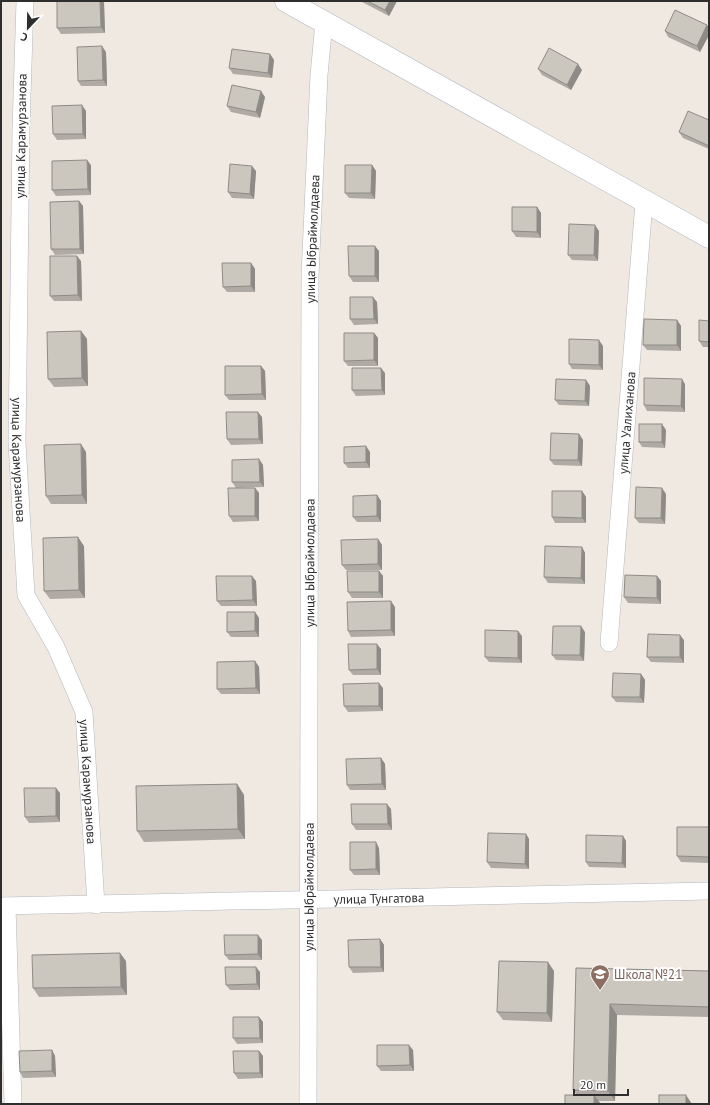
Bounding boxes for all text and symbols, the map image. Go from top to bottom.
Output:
north arrow [8,8,48,48]
text: С [19,30,30,45]
street label: улица Карамурзанова [11,73,31,199]
street label: улица Ыбраймолдаева [301,174,323,304]
street label: улица Уалиханова [614,371,639,475]
street label: улица Карамурзанова [8,397,30,523]
street label: улица Ыбраймолдаева [301,498,318,628]
street label: улица Карамурзанова [76,719,101,845]
street label: улица Ыбраймолдаева [300,822,317,952]
street label: улица Тунгатова [333,889,425,907]
school or university icon: Школа №21 [589,963,611,991]
place label: Школа №21 [614,966,682,983]
scale bar [574,1071,628,1097]
text: 20 m [580,1077,606,1092]

